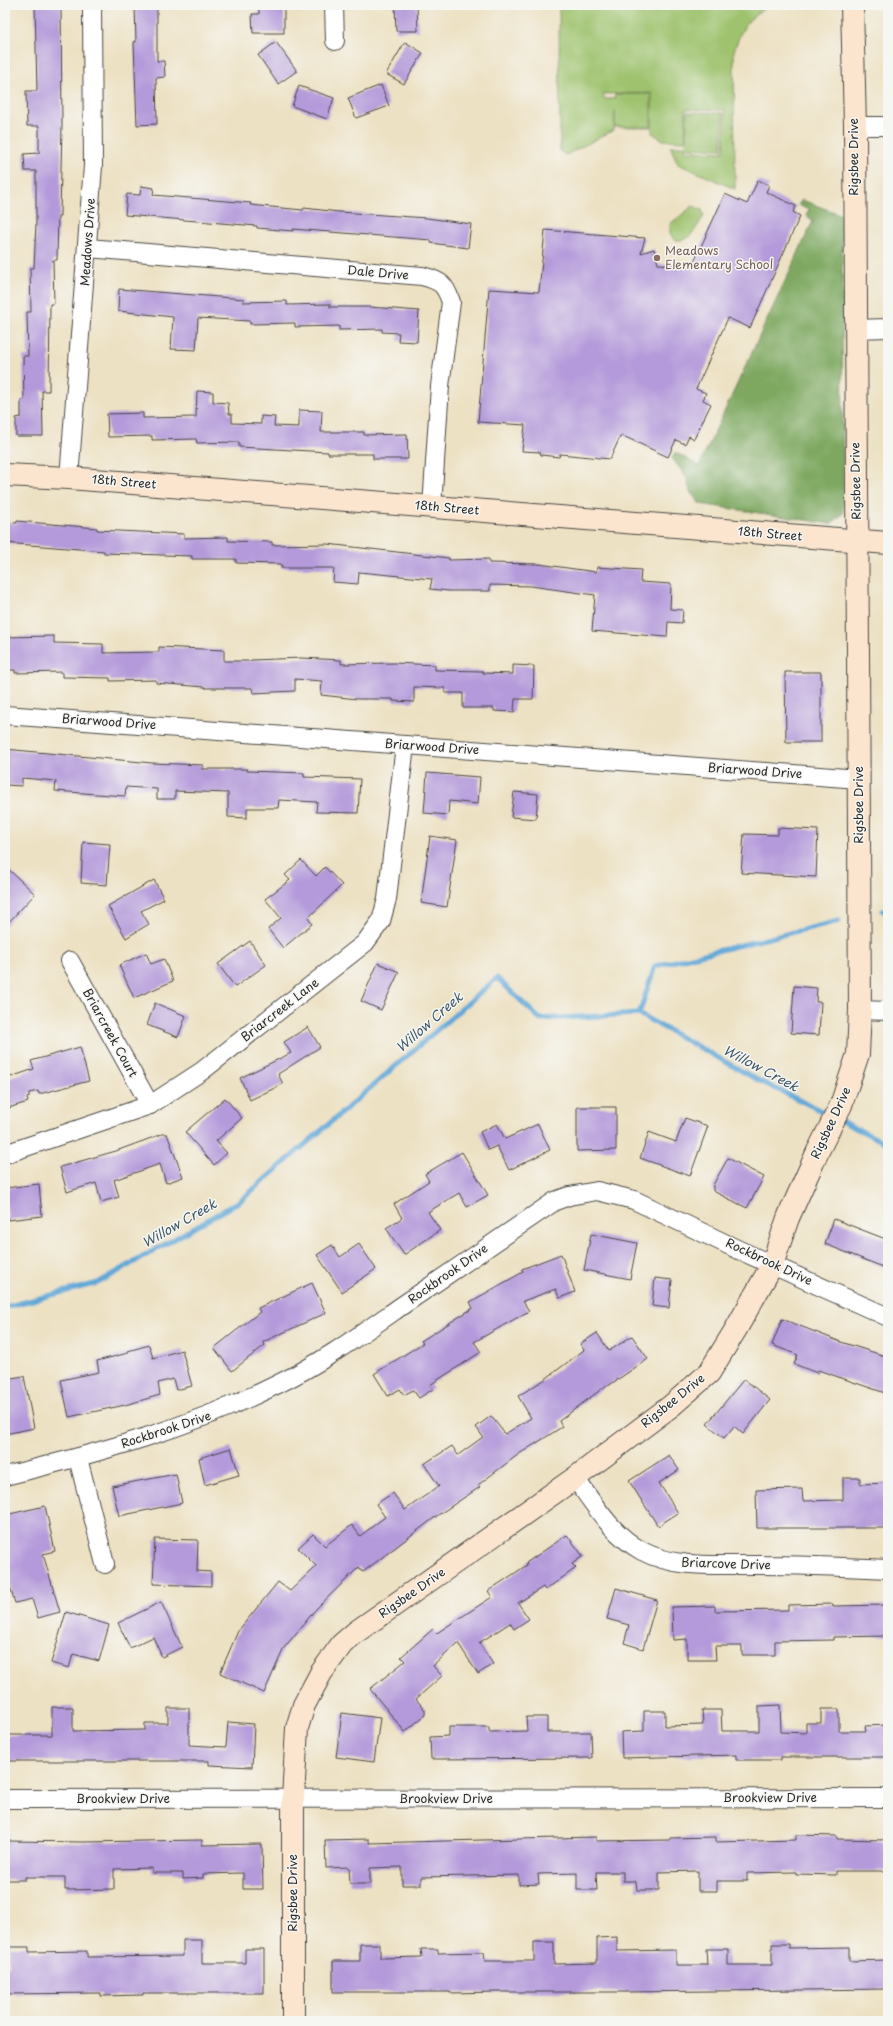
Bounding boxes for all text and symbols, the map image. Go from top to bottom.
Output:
street label: Rigsbee Drive [844,118,862,196]
street label: Meadows Drive [75,197,99,286]
place label: Meadows Elementary School [665,241,773,273]
marker: Meadows Elementary School [652,253,662,263]
street label: Dale Drive [346,260,410,284]
street label: Rigsbee Drive [845,442,865,520]
street label: 18th Street [91,469,157,493]
street label: 18th Street [414,495,480,519]
street label: 18th Street [737,521,803,545]
street label: Briarwood Drive [61,709,157,733]
street label: Briarwood Drive [384,734,480,758]
street label: Briarwood Drive [707,758,803,782]
street label: Rigsbee Drive [849,766,867,844]
street label: Briarcreek Lane [237,973,322,1045]
street label: Briarcreek Court [79,985,143,1080]
water label: Willow Creek [391,986,467,1056]
water label: Willow Creek [720,1040,803,1096]
street label: Rigsbee Drive [806,1084,855,1162]
water label: Willow Creek [138,1193,220,1252]
street label: Rockbrook Drive [723,1233,816,1289]
street label: Rockbrook Drive [404,1239,491,1307]
street label: Rigsbee Drive [637,1369,708,1432]
street label: Rockbrook Drive [118,1406,213,1452]
street label: Briarcove Drive [681,1552,771,1574]
street label: Rigsbee Drive [374,1563,448,1622]
street label: Brookview Drive [723,1788,817,1806]
street label: Brookview Drive [76,1789,170,1807]
street label: Brookview Drive [399,1789,493,1807]
street label: Rigsbee Drive [283,1854,301,1932]

